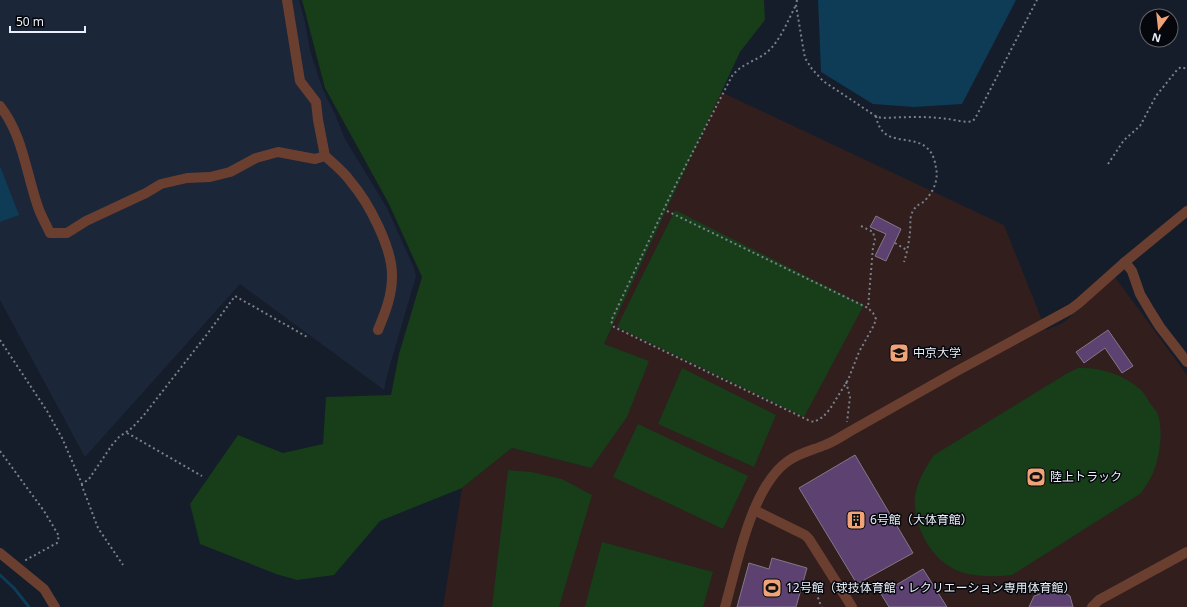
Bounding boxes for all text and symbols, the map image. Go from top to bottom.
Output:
scale bar [10,8,85,34]
north arrow [1139,8,1179,48]
text: 50 m [16,13,44,30]
text: N [1150,30,1163,47]
school or university icon: 中京大学 [888,342,910,364]
place label: 中京大学 [913,344,961,361]
sports icon: 陸上トラック [1025,466,1047,488]
place label: 陸上トラック [1050,468,1122,485]
building icon: 6号館（大体育館） [845,509,867,531]
place label: 6号館（大体育館） [870,511,973,528]
sports icon: 12号館（球技体育館・レクリエーション専用体育館） [761,577,783,599]
place label: 12号館（球技体育館・レクリエーション専用体育館） [786,579,1076,596]

